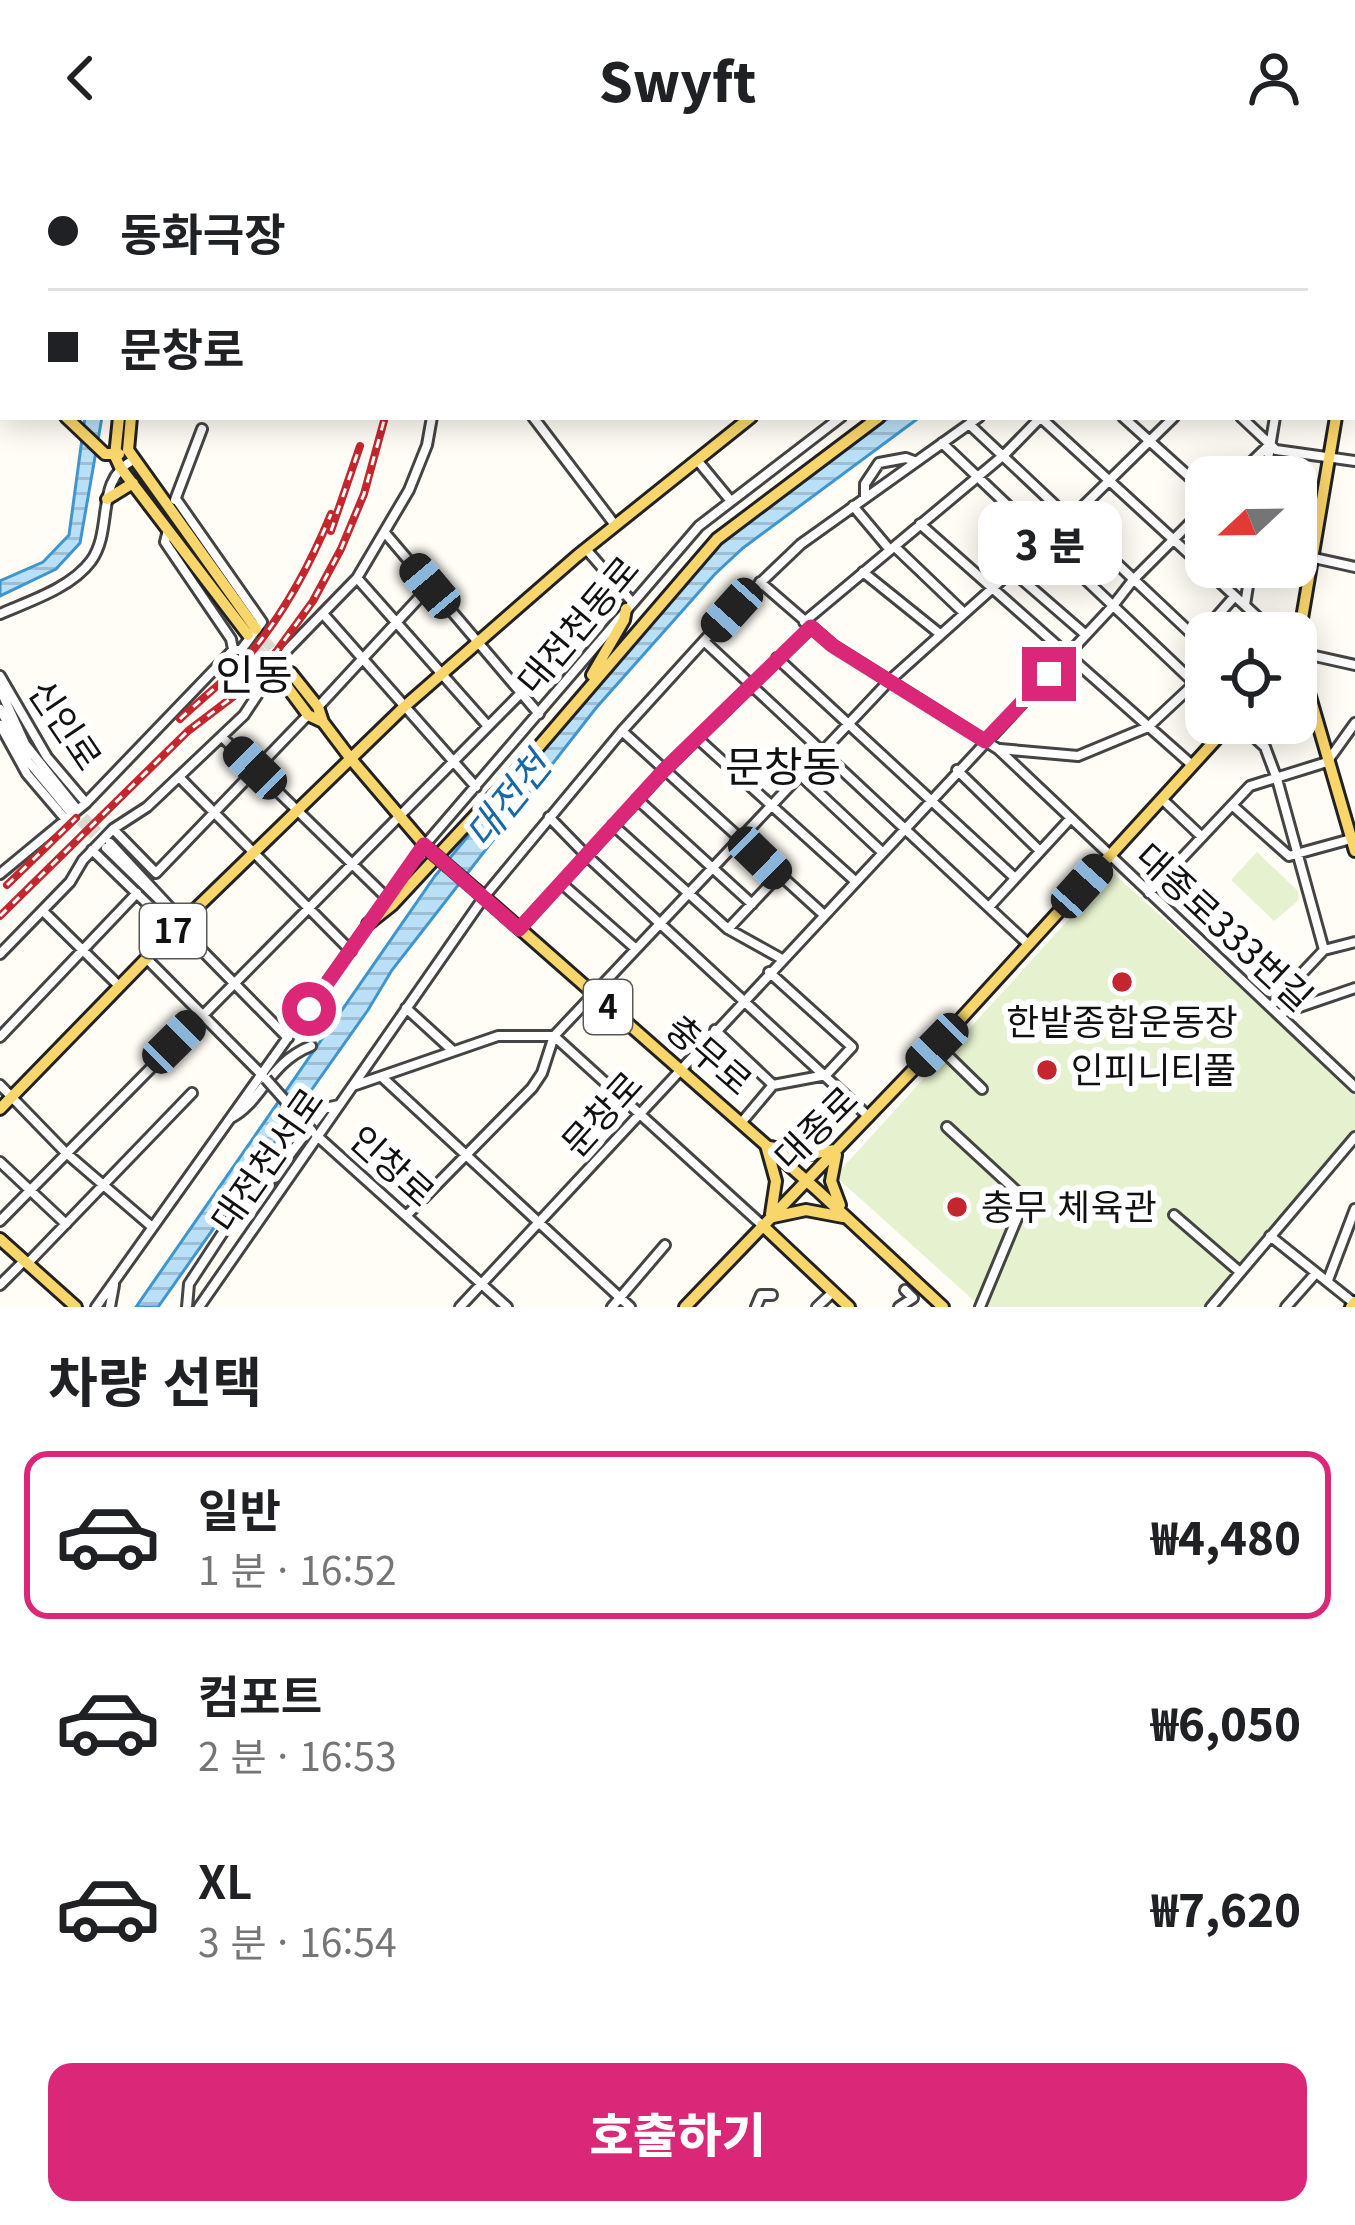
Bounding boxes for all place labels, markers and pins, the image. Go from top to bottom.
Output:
marker: 한밭종합운동장 [1109,969,1135,995]
place label: 한밭종합운동장 [1006,993,1238,1045]
place label: 인피니티풀 [1071,1041,1237,1093]
marker: 인피니티풀 [1034,1057,1060,1083]
place label: 충무 체육관 [981,1178,1157,1230]
marker: 충무 체육관 [944,1194,970,1220]

